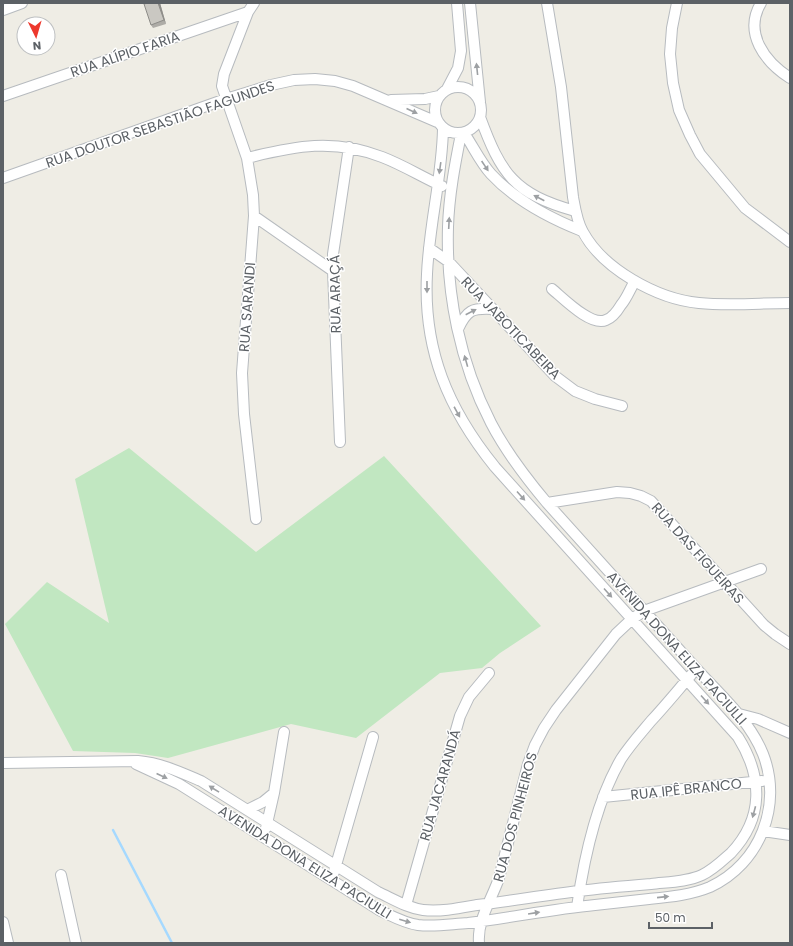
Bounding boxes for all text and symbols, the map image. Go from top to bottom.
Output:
north arrow [16,16,56,56]
street label: RUA ALÍPIO FARIA [68,26,182,82]
text: N [32,38,42,54]
one-way arrow [474,63,480,75]
street label: RUA DOUTOR SEBASTIÃO FAGUNDES [43,75,277,173]
one-way arrow [407,108,418,114]
one-way arrow [481,161,489,171]
one-way arrow [437,162,443,174]
one-way arrow [533,195,545,201]
one-way arrow [445,217,452,229]
street label: RUA ARAÇÁ [324,254,346,334]
street label: RUA SARANDI [234,261,260,353]
street label: RUA JABOTICABEIRA [457,272,565,384]
one-way arrow [424,281,430,294]
one-way arrow [465,309,477,315]
one-way arrow [463,355,469,367]
one-way arrow [453,406,460,418]
one-way arrow [516,491,526,501]
street label: RUA DAS FIGUEIRAS [647,498,749,608]
street label: AVENIDA DONA ELIZA PACIULLI [602,567,752,729]
one-way arrow [604,587,613,598]
one-way arrow [700,694,709,705]
street label: RUA JACARANDÁ [414,727,466,843]
street label: RUA DOS PINHEIROS [488,750,542,884]
one-way arrow [157,773,168,779]
street label: RUA IPÊ BRANCO [629,773,743,805]
one-way arrow [208,786,220,793]
street label: AVENIDA DONA ELIZA PACIULLI [215,800,395,924]
one-way arrow [751,807,757,819]
one-way arrow [657,894,669,901]
scale bar [649,904,712,930]
text: 50 m [655,909,686,926]
one-way arrow [528,910,540,916]
one-way arrow [399,919,412,925]

